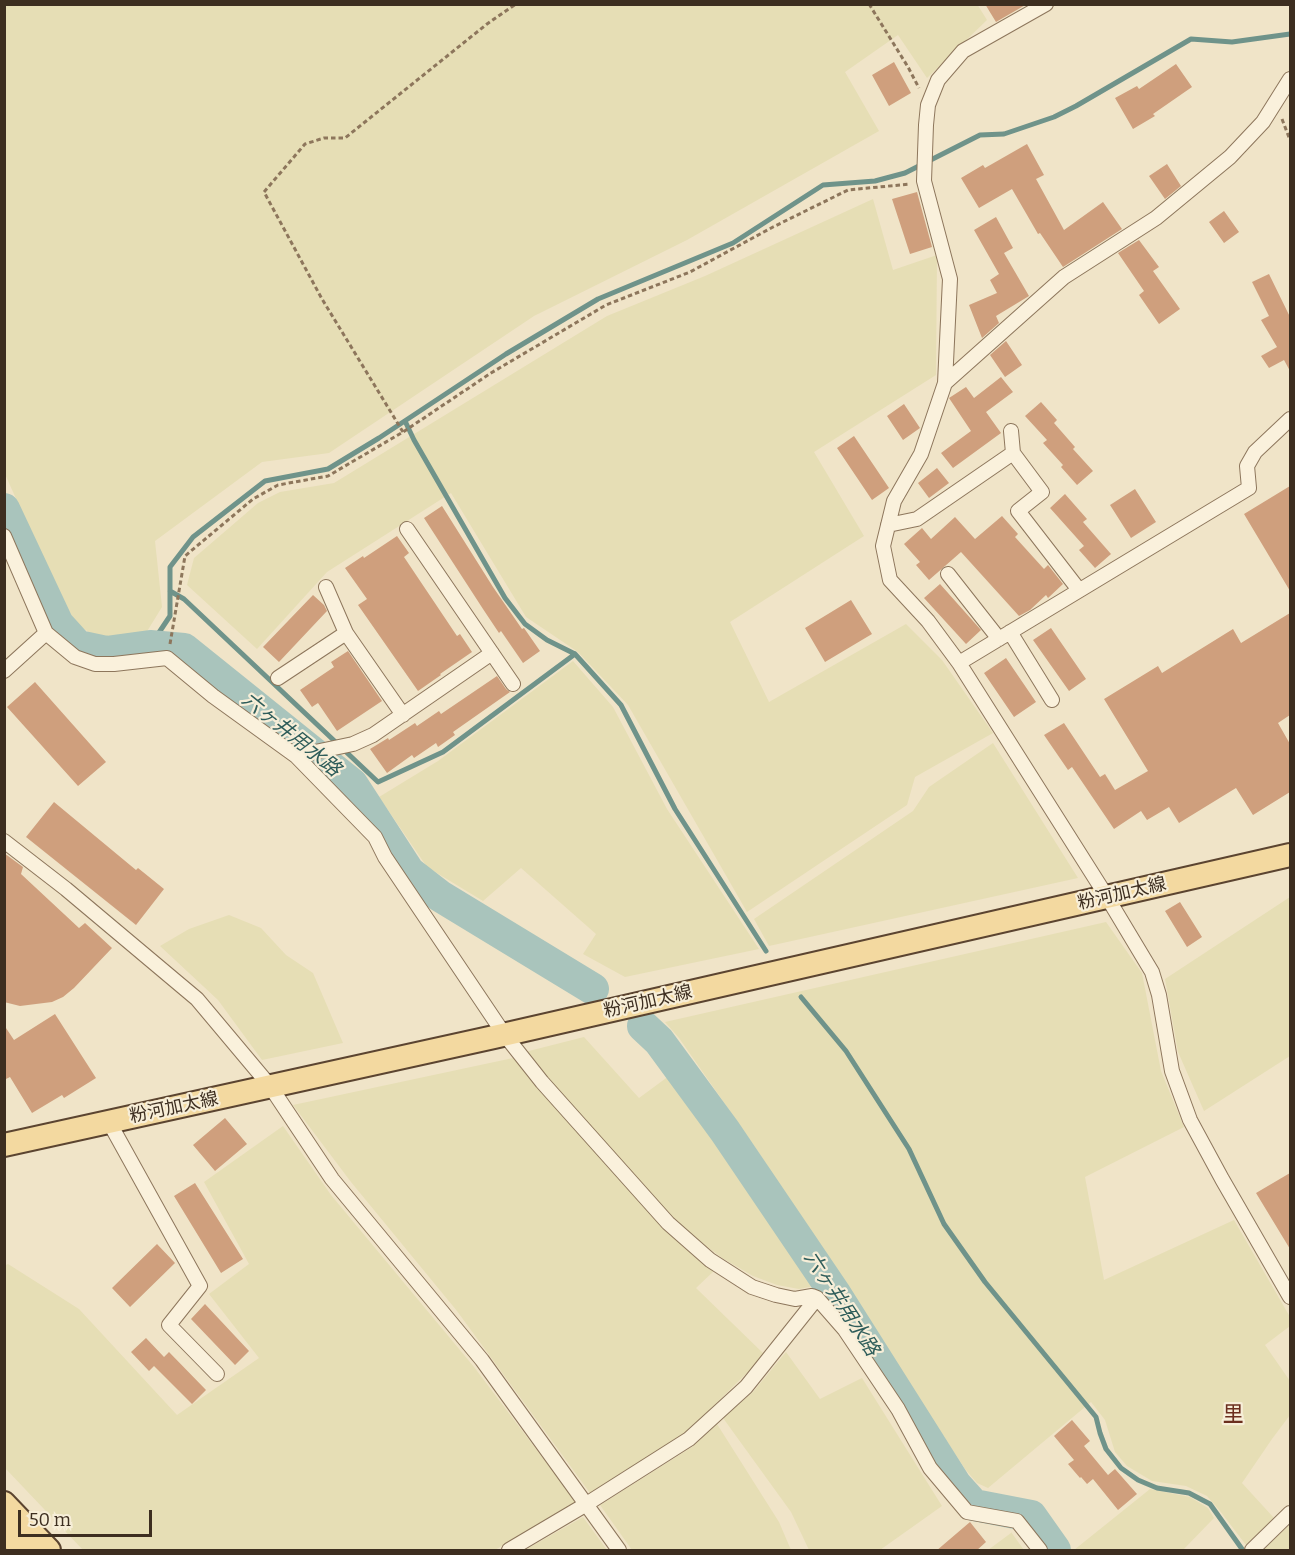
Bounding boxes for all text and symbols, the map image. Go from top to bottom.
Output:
water label: 六ヶ井用水路 [237,688,345,782]
street label: 粉河加太線 [1076,873,1168,915]
street label: 粉河加太線 [602,981,694,1023]
street label: 粉河加太線 [128,1088,220,1128]
water label: 六ヶ井用水路 [798,1247,884,1361]
district label: 里 [1223,1402,1243,1428]
scale bar [21,1498,154,1536]
text: 50 m [29,1509,71,1531]

